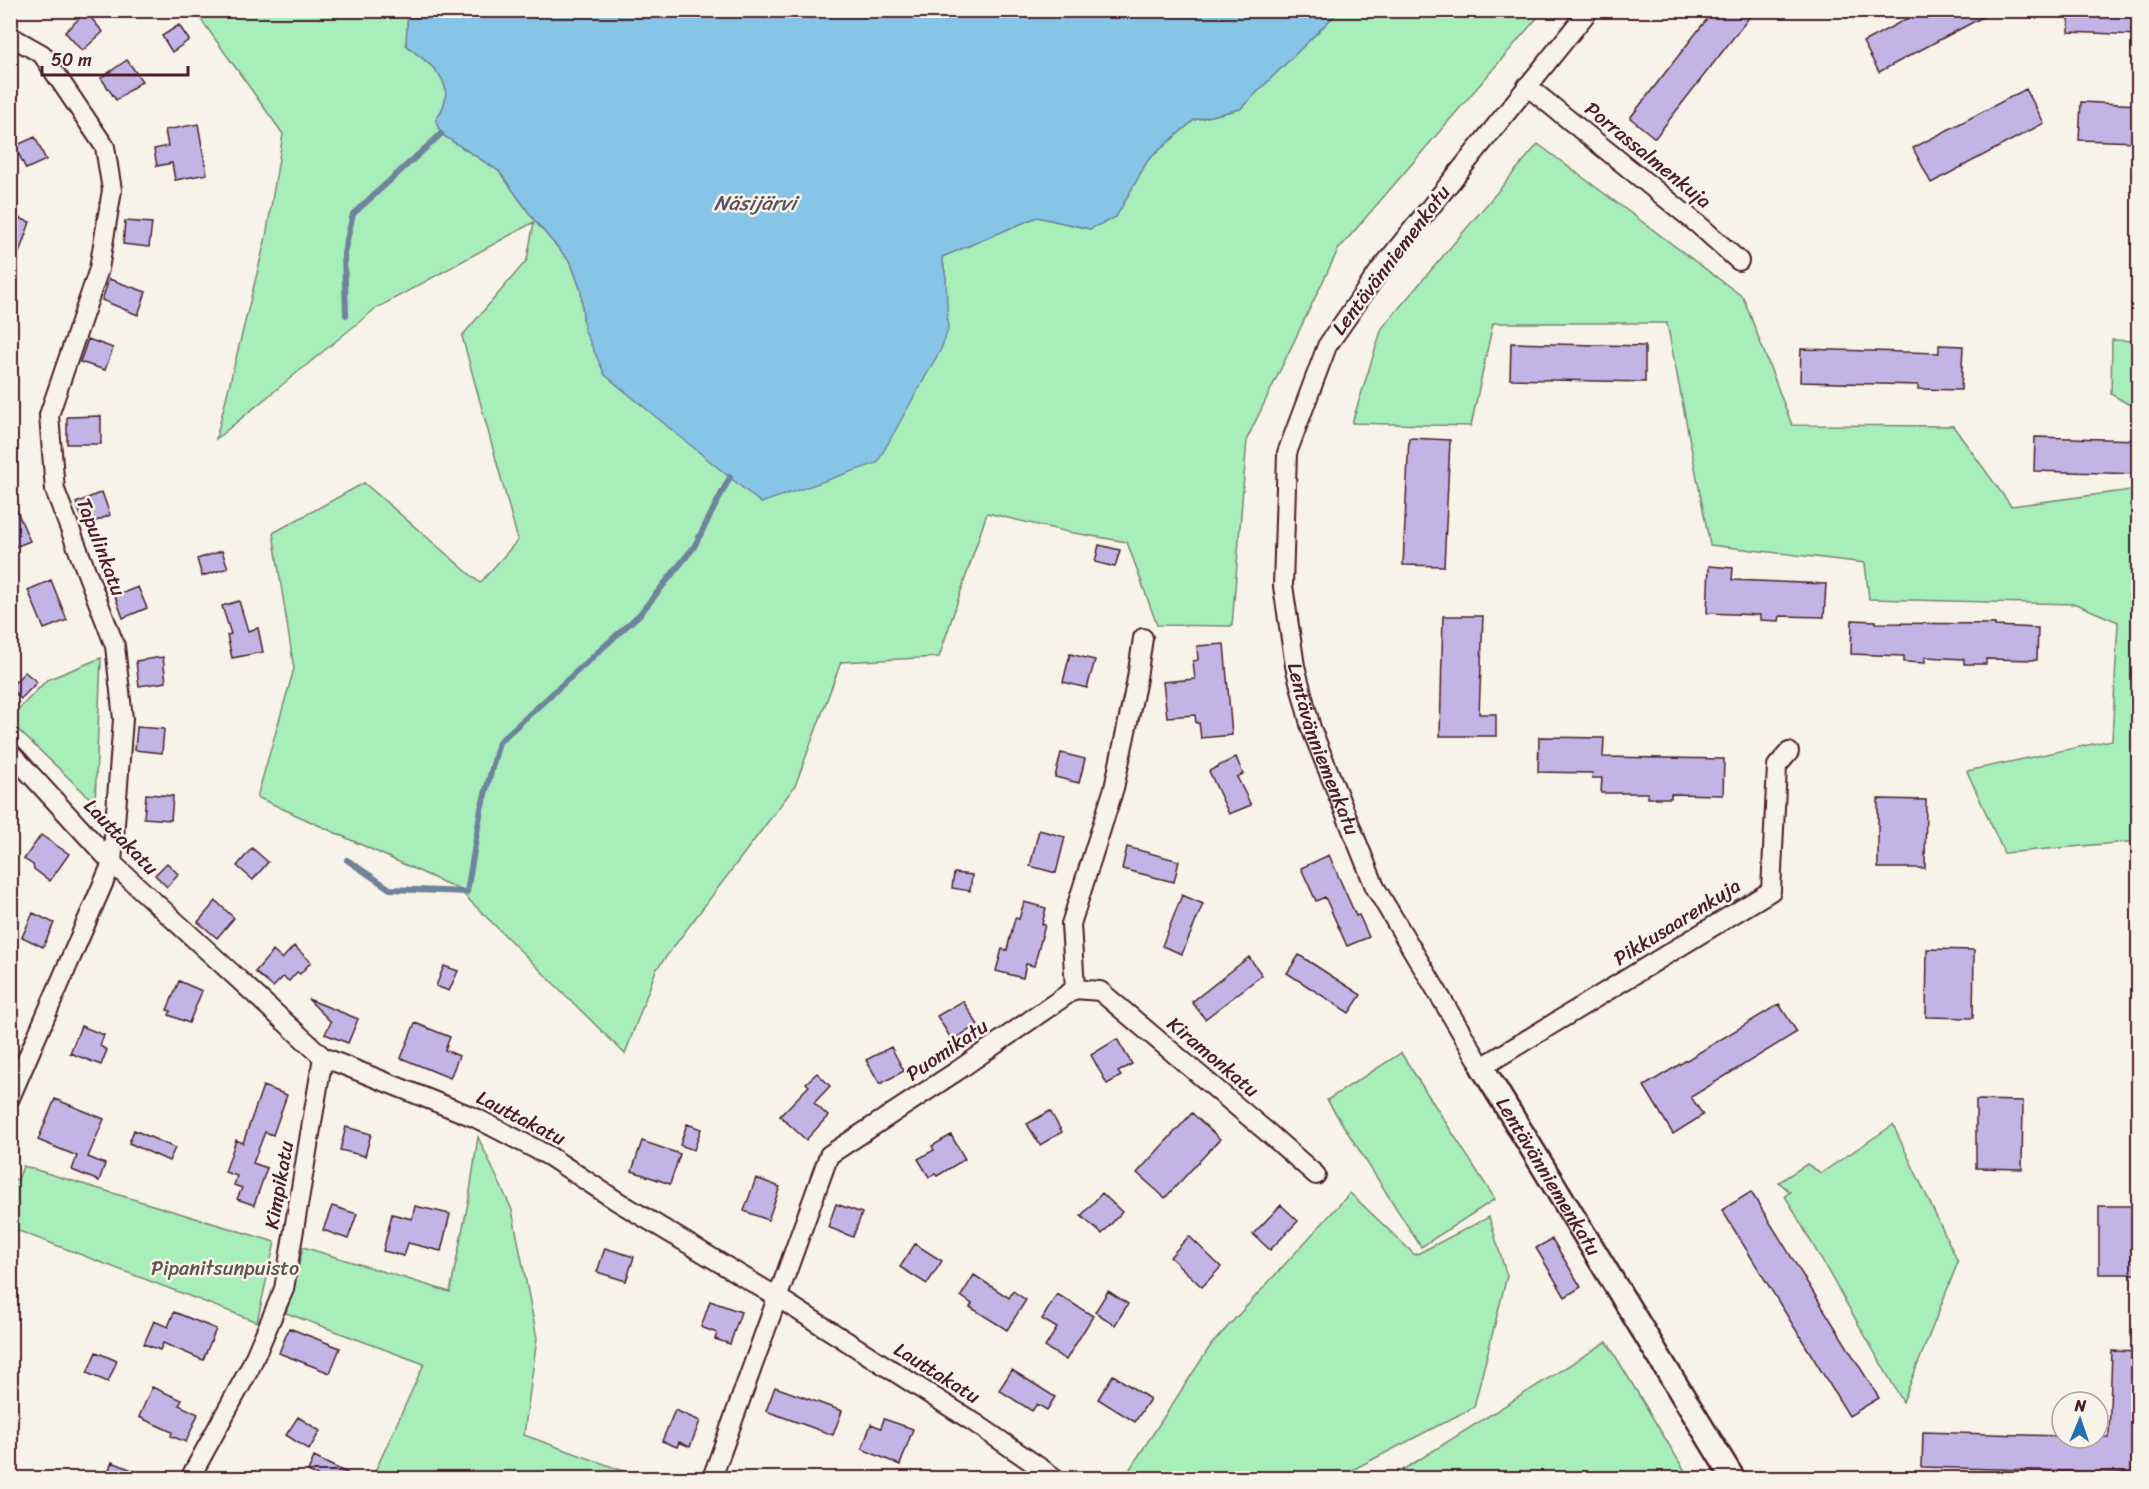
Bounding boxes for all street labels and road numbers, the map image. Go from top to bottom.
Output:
street label: Porrassalmenkuja [1577,92,1719,218]
street label: Lentävänniemenkatu [1323,177,1460,343]
street label: Tapulinkatu [66,493,136,602]
street label: Lentävänniemenkatu [1277,659,1370,841]
street label: Lauttakatu [75,790,167,884]
street label: Pikkusaarenkuja [1606,869,1748,975]
street label: Kiramonkatu [1159,1008,1267,1107]
street label: Puomikatu [899,1009,996,1091]
street label: Lauttakatu [470,1080,572,1156]
street label: Lentävänniemenkatu [1487,1090,1611,1263]
street label: Kimpikatu [254,1138,304,1232]
street label: Lauttakatu [887,1333,988,1414]

